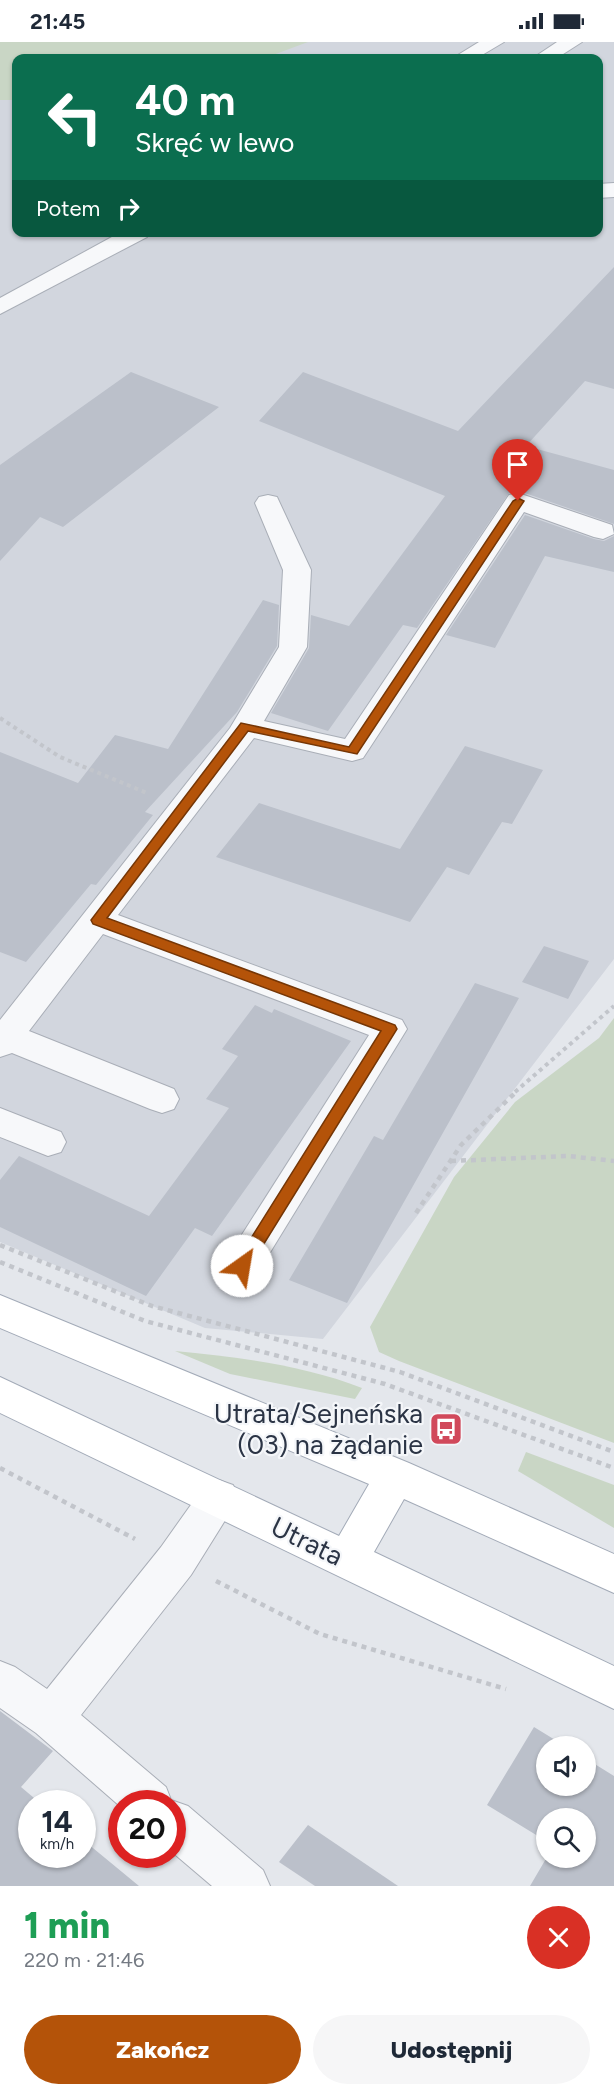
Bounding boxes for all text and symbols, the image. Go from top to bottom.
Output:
text: 21:45 [30,8,85,35]
text: 40 m [135,75,235,126]
icon: left [36,78,114,156]
text: Skręć w lewo [135,126,295,159]
icon: right [112,192,145,225]
text: Potem [36,195,100,222]
pin [492,439,543,501]
icon: arrive [501,448,534,481]
position arrow [210,1234,274,1298]
place label: Utrata/Sejneńska (03) na żądanie [214,1397,423,1461]
bus stop icon: Utrata/Sejneńska (03) na żądanie [428,1411,464,1447]
street label: Utrata [266,1509,348,1573]
map controls [536,1736,596,1868]
button: sound [536,1736,596,1796]
speed limit sign: 20 [108,1790,186,1868]
text: 14 [41,1803,73,1840]
button: search [536,1808,596,1868]
text: km/h [40,1835,74,1853]
text: 1 min [24,1904,110,1947]
button: close [527,1906,590,1969]
text: 220 m · 21:46 [24,1948,144,1972]
button: Zakończ [24,2015,301,2084]
button: Udostępnij [313,2015,590,2084]

